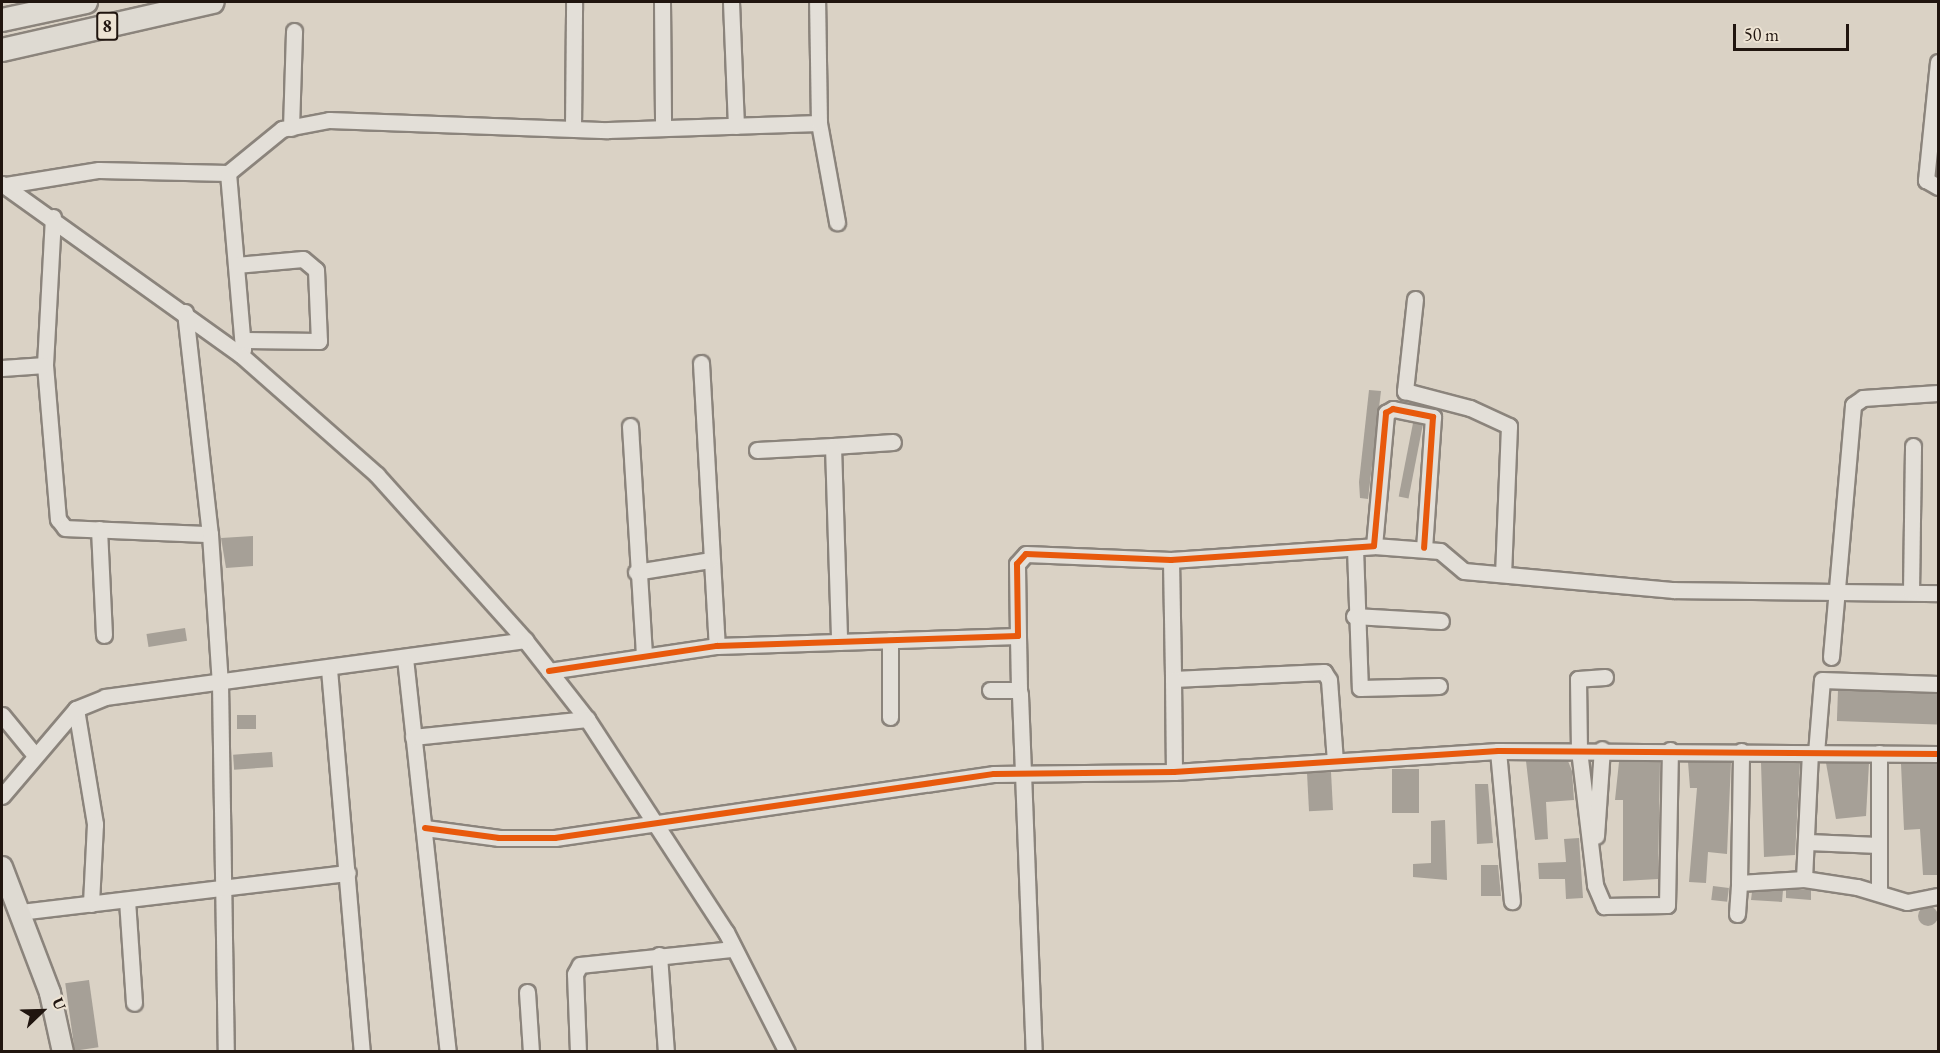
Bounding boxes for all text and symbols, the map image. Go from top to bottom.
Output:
road number: 8 [95,11,119,41]
scale bar [1736,12,1852,50]
text: 50 m [1744,23,1779,46]
north arrow [12,981,72,1041]
text: U [47,994,71,1013]

